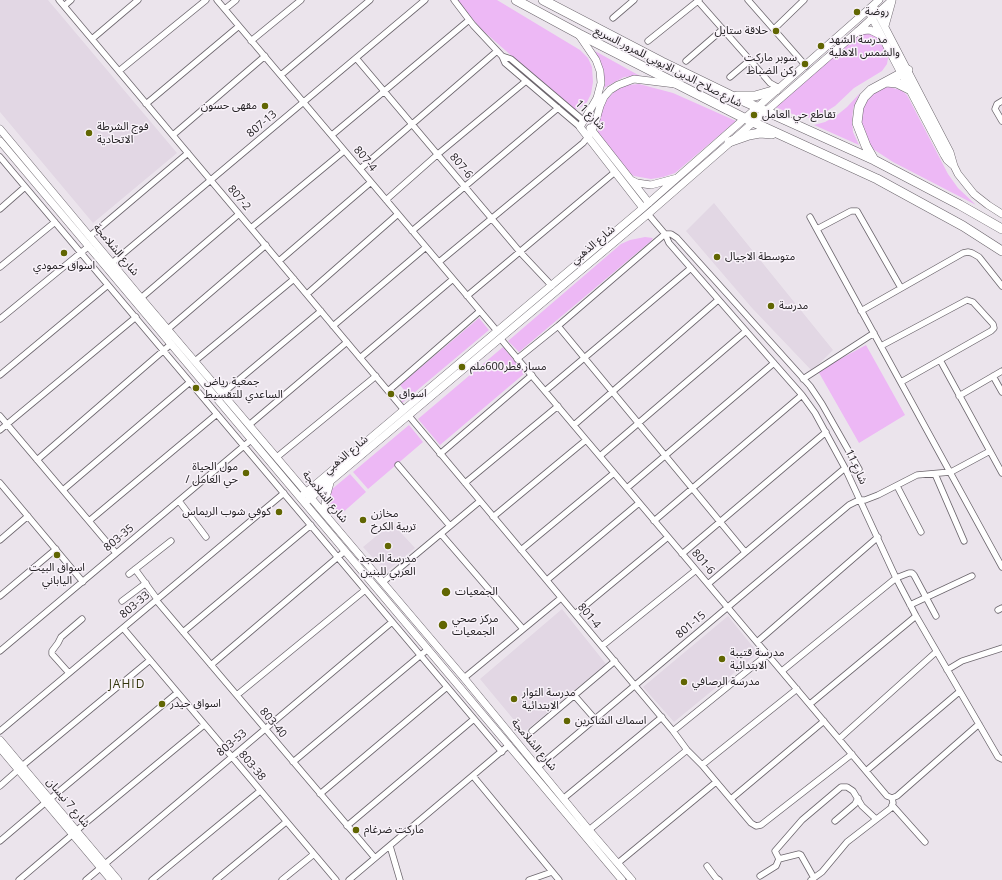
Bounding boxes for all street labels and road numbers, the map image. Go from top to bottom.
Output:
street label: شارع صلاح الدين الايوبي للمرور السريع [592,24,744,110]
street label: شارع 11 [572,97,608,133]
street label: 807-13 [244,108,280,140]
street label: 807-4 [351,144,379,174]
street label: 807-6 [447,151,475,181]
street label: 807-2 [225,183,253,213]
street label: شارع الشلامجة [90,221,142,279]
street label: شارع الذهبي [568,223,618,267]
street label: شارع الذهبي [321,433,371,477]
street label: شارع 11 [842,448,870,486]
street label: شارع الشلامجة [299,468,351,526]
street label: 803-35 [101,522,137,554]
street label: 801-6 [689,547,717,577]
street label: 803-33 [117,589,153,621]
street label: 801-4 [575,601,603,631]
street label: 801-15 [673,609,709,641]
street label: 803-40 [257,705,289,741]
street label: شارع الشلامجة [508,716,560,774]
street label: 803-53 [214,727,250,759]
street label: 803-38 [236,748,268,784]
street label: شارع 7 نيسان [43,776,93,830]

